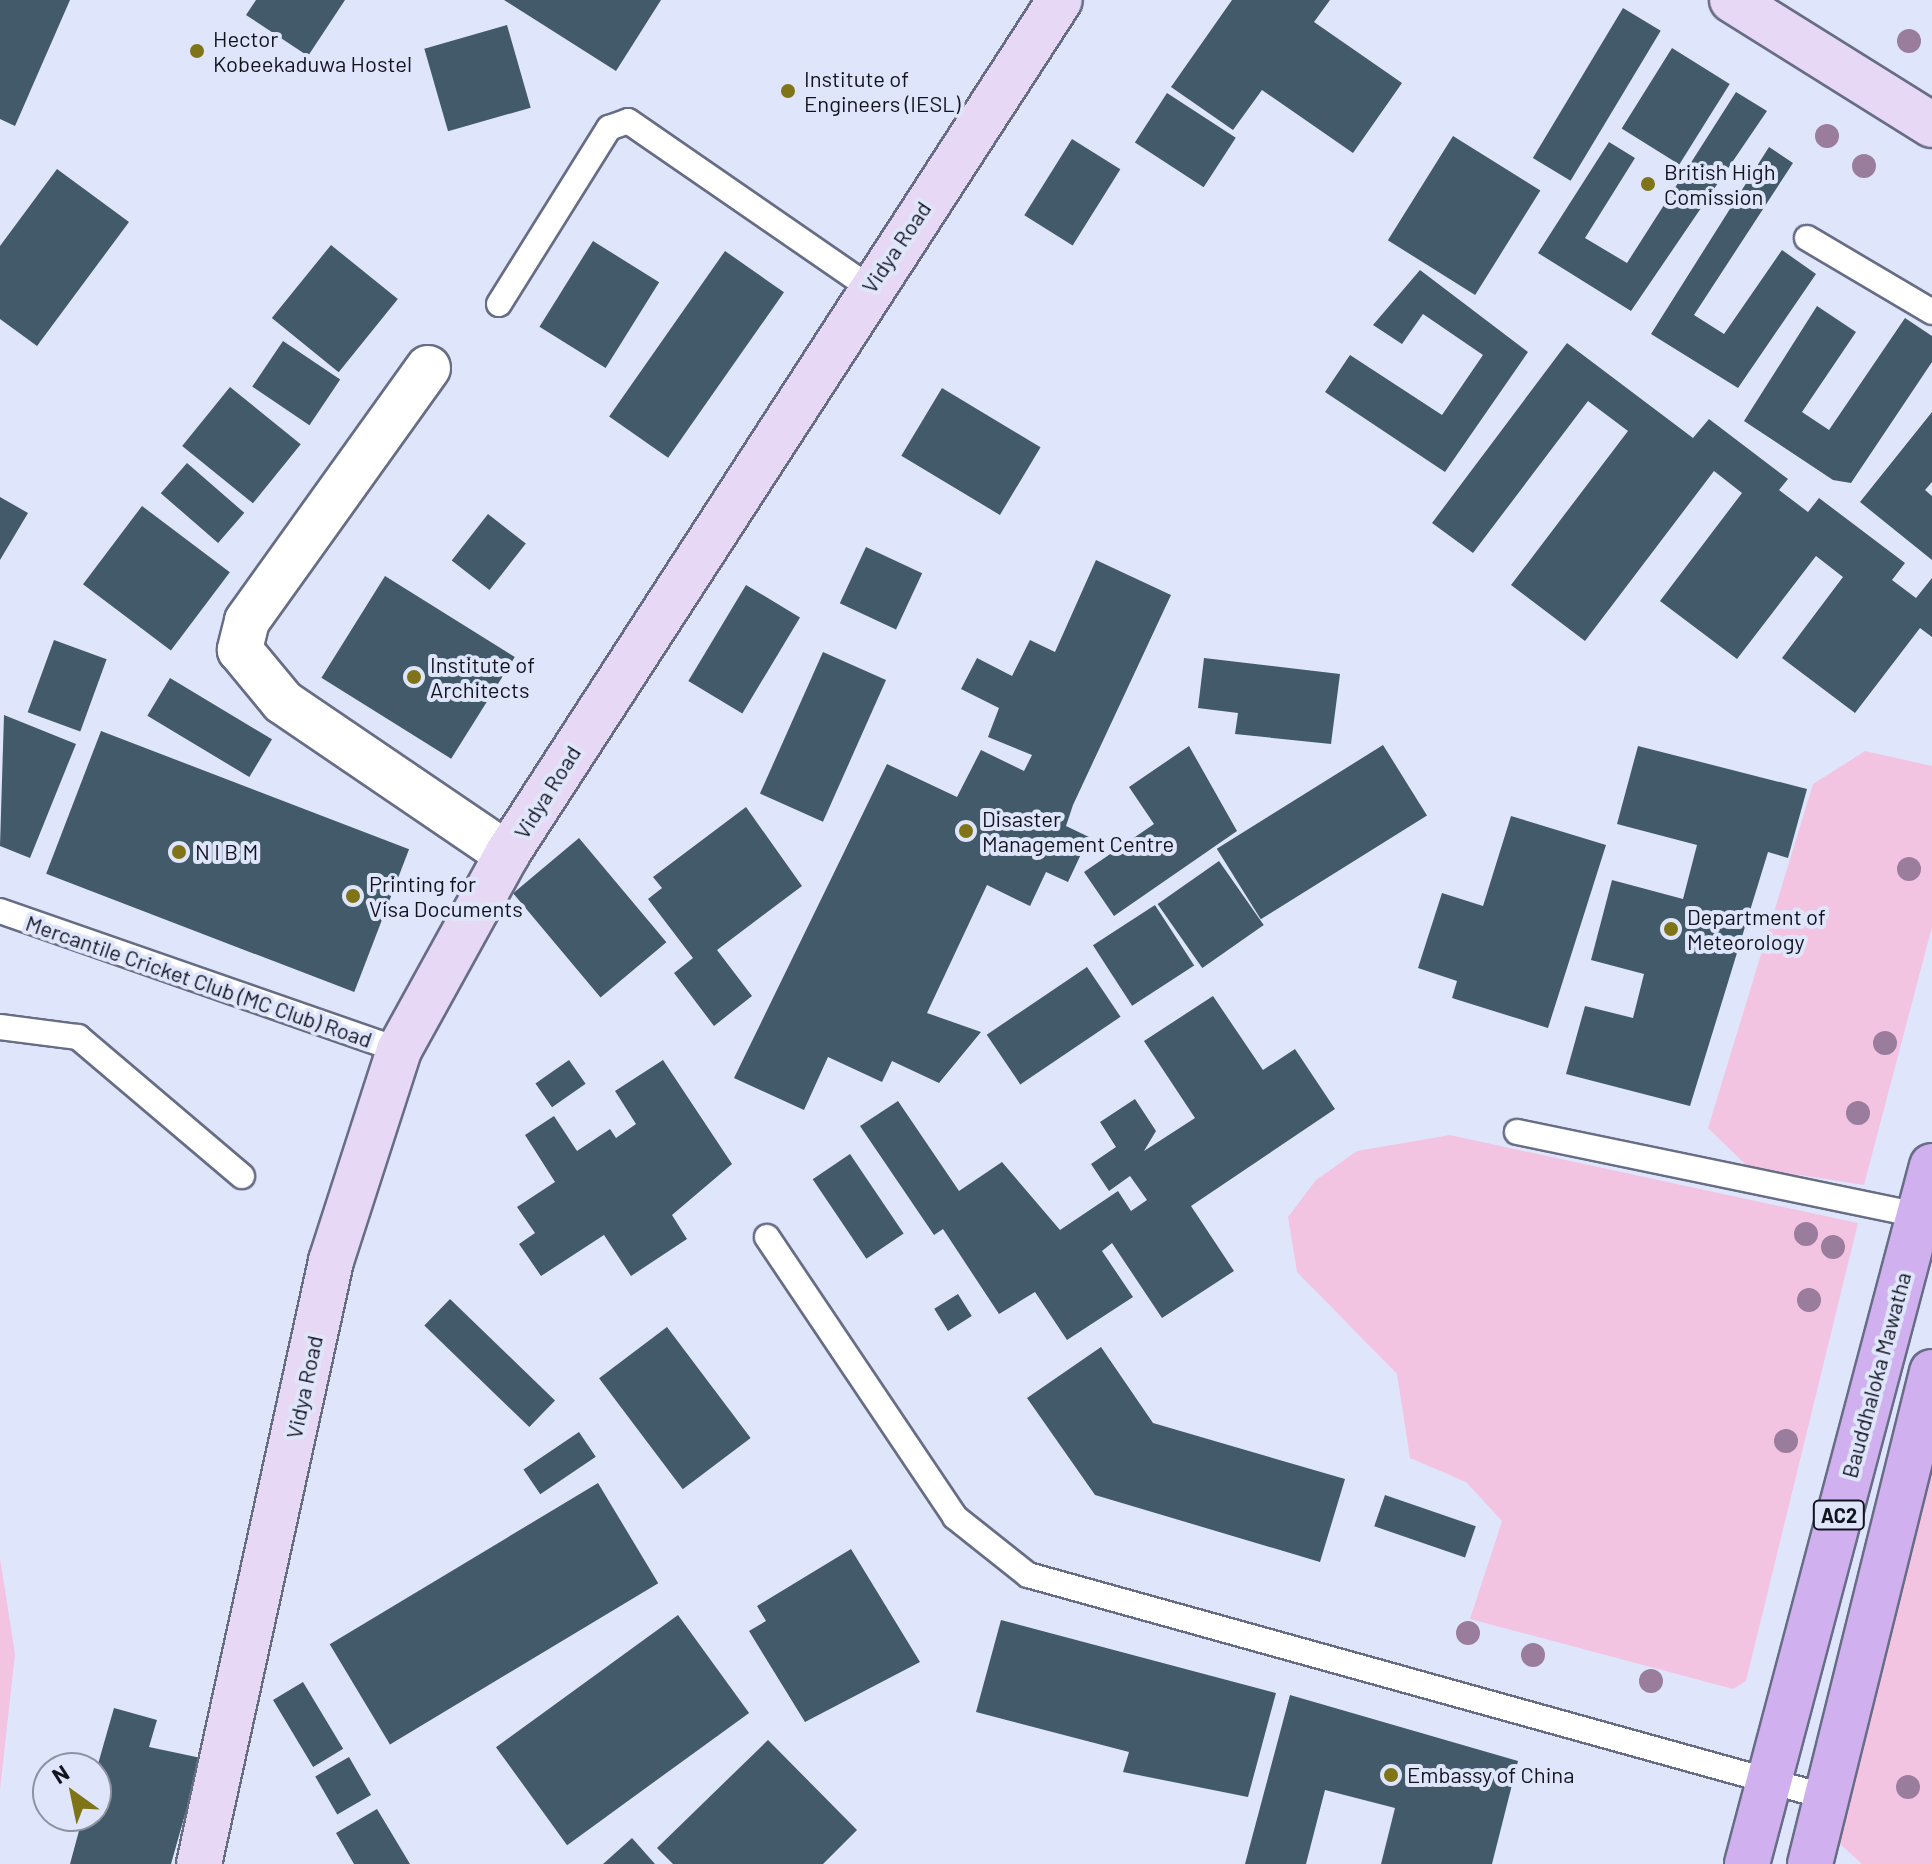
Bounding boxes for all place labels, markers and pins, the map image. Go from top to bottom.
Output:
place label: Hector Kobeekaduwa Hostel [213,25,412,76]
marker: Hector Kobeekaduwa Hostel [188,42,206,60]
place label: Institute of Engineers (IESL) [804,65,960,116]
marker: Institute of Engineers (IESL) [779,82,797,100]
place label: British High Comission [1664,158,1775,210]
marker: British High Comission [1639,175,1657,193]
place label: Institute of Architects [430,651,535,702]
marker: Institute of Architects [405,668,423,686]
place label: Disaster Management Centre [982,805,1174,856]
marker: Disaster Management Centre [957,822,975,840]
place label: N I B M [195,839,258,865]
marker: N I B M [170,843,188,861]
place label: Printing for Visa Documents [369,870,523,922]
marker: Printing for Visa Documents [344,887,362,905]
place label: Department of Meteorology [1687,903,1826,954]
marker: Department of Meteorology [1662,920,1680,938]
place label: Embassy of China [1407,1762,1574,1788]
marker: Embassy of China [1382,1766,1400,1784]

